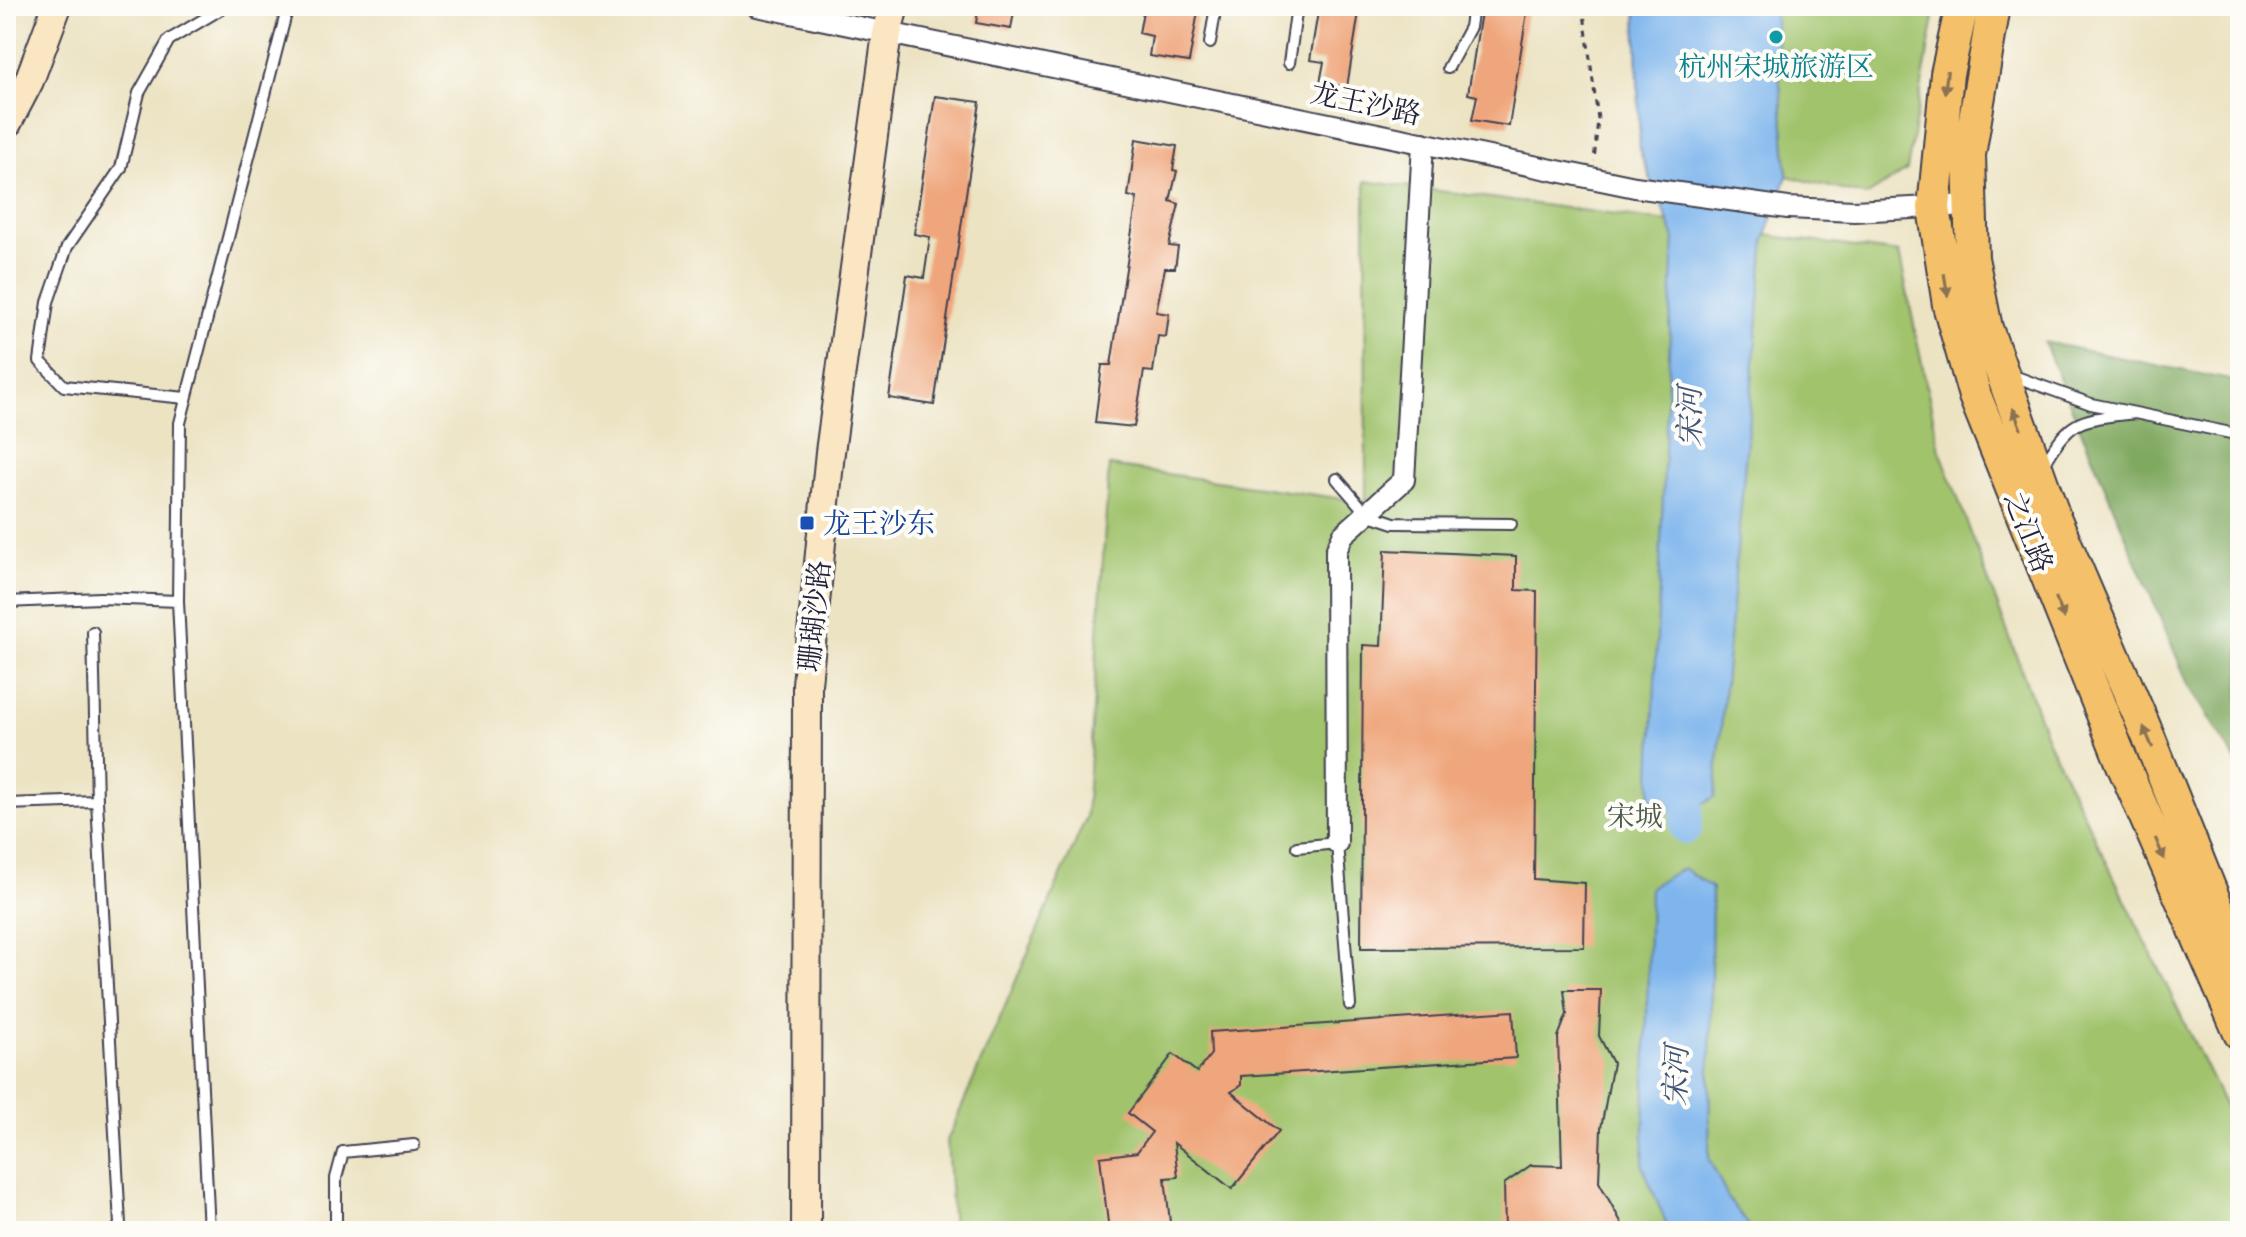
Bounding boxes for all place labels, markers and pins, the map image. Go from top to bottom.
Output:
marker: 杭州宋城旅游区 [1767,28,1785,46]
place label: 杭州宋城旅游区 [1678,50,1874,83]
place label: 龙王沙东 [823,507,935,540]
marker: 龙王沙东 [798,514,816,532]

